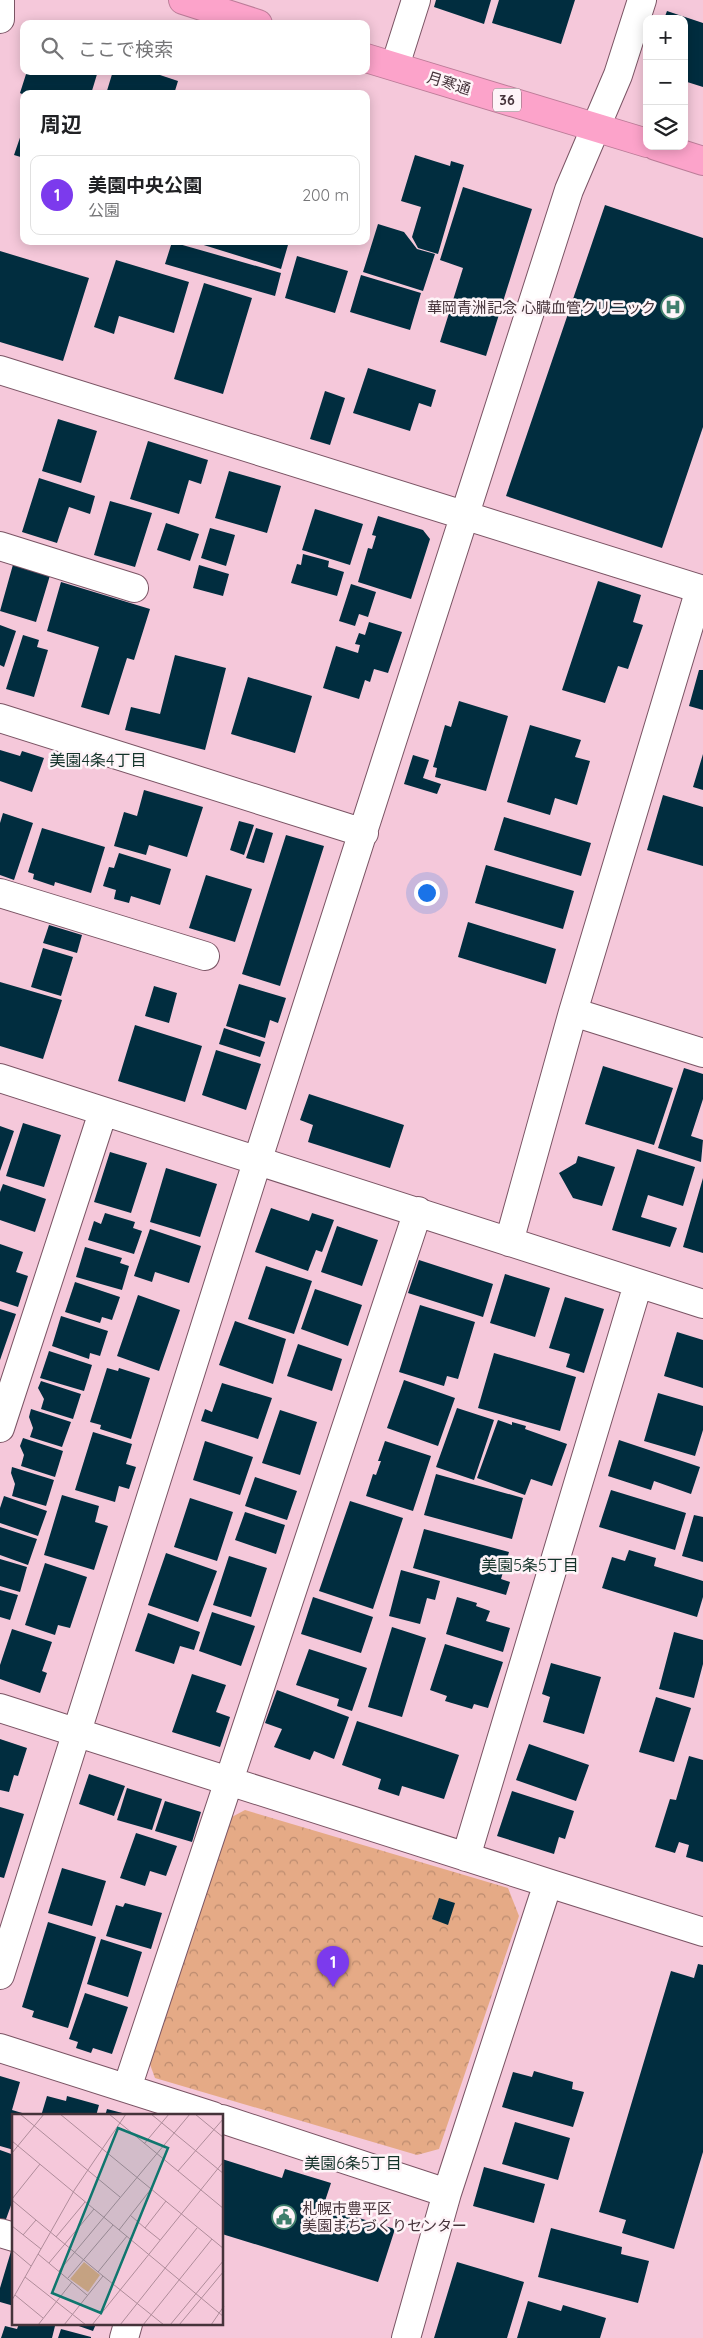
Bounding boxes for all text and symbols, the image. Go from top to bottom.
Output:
map controls [643,15,688,150]
button: + [643,15,688,60]
search box [20,20,370,75]
icon: search [38,34,66,62]
text: ここで検索 [78,37,173,61]
button: − [643,60,688,105]
street label: 月寒通 [425,67,473,99]
road number: 36 [493,88,521,112]
button: layers [643,105,688,150]
text: 周辺 [40,111,82,137]
text: 美園中央公園 [88,173,202,197]
text: 1 [54,185,60,205]
text: 200 m [302,185,349,205]
text: 公園 [88,200,120,220]
hospital icon: 華岡青洲記念 心臓血管クリニック [660,294,686,320]
place label: 華岡青洲記念 心臓血管クリニック [427,298,656,317]
district label: 美園4条4丁目 [50,750,146,770]
your location [414,880,440,906]
district label: 美園5条5丁目 [481,1555,579,1575]
pin: 1 [317,1946,349,1987]
inset map [12,2114,224,2326]
district label: 美園6条5丁目 [304,2153,402,2173]
place label: 札幌市豊平区 美園まちづくりセンター [302,2199,467,2235]
public building icon: 札幌市豊平区 美園まちづくりセンター [271,2204,297,2230]

